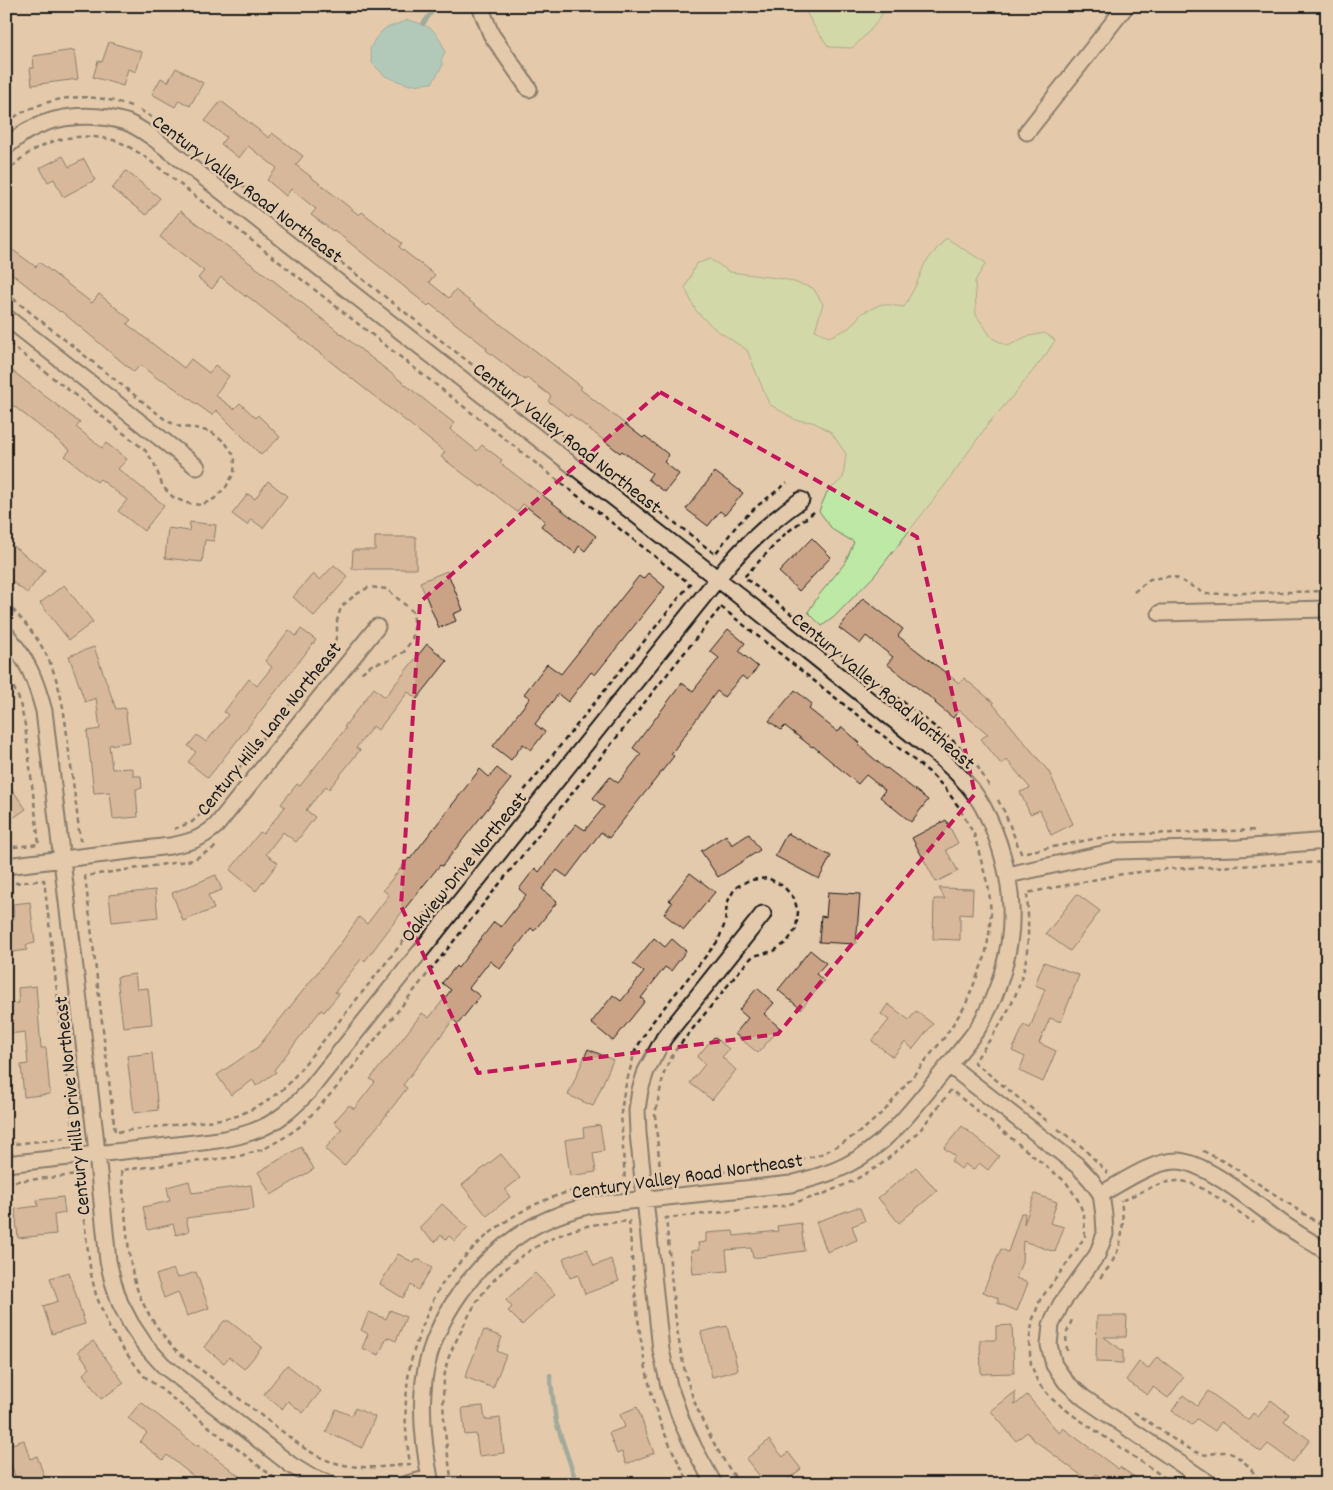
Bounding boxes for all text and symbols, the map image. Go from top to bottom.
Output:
street label: Century Valley Road Northeast [145,109,348,272]
street label: Century Valley Road Northeast [466,357,666,522]
street label: Century Valley Road Northeast [784,607,980,778]
street label: Century Hills Lane Northeast [191,637,350,823]
street label: Oakview Drive Northeast [396,786,535,949]
street label: Century Hills Drive Northeast [49,995,99,1217]
street label: Century Valley Road Northeast [570,1148,805,1208]

